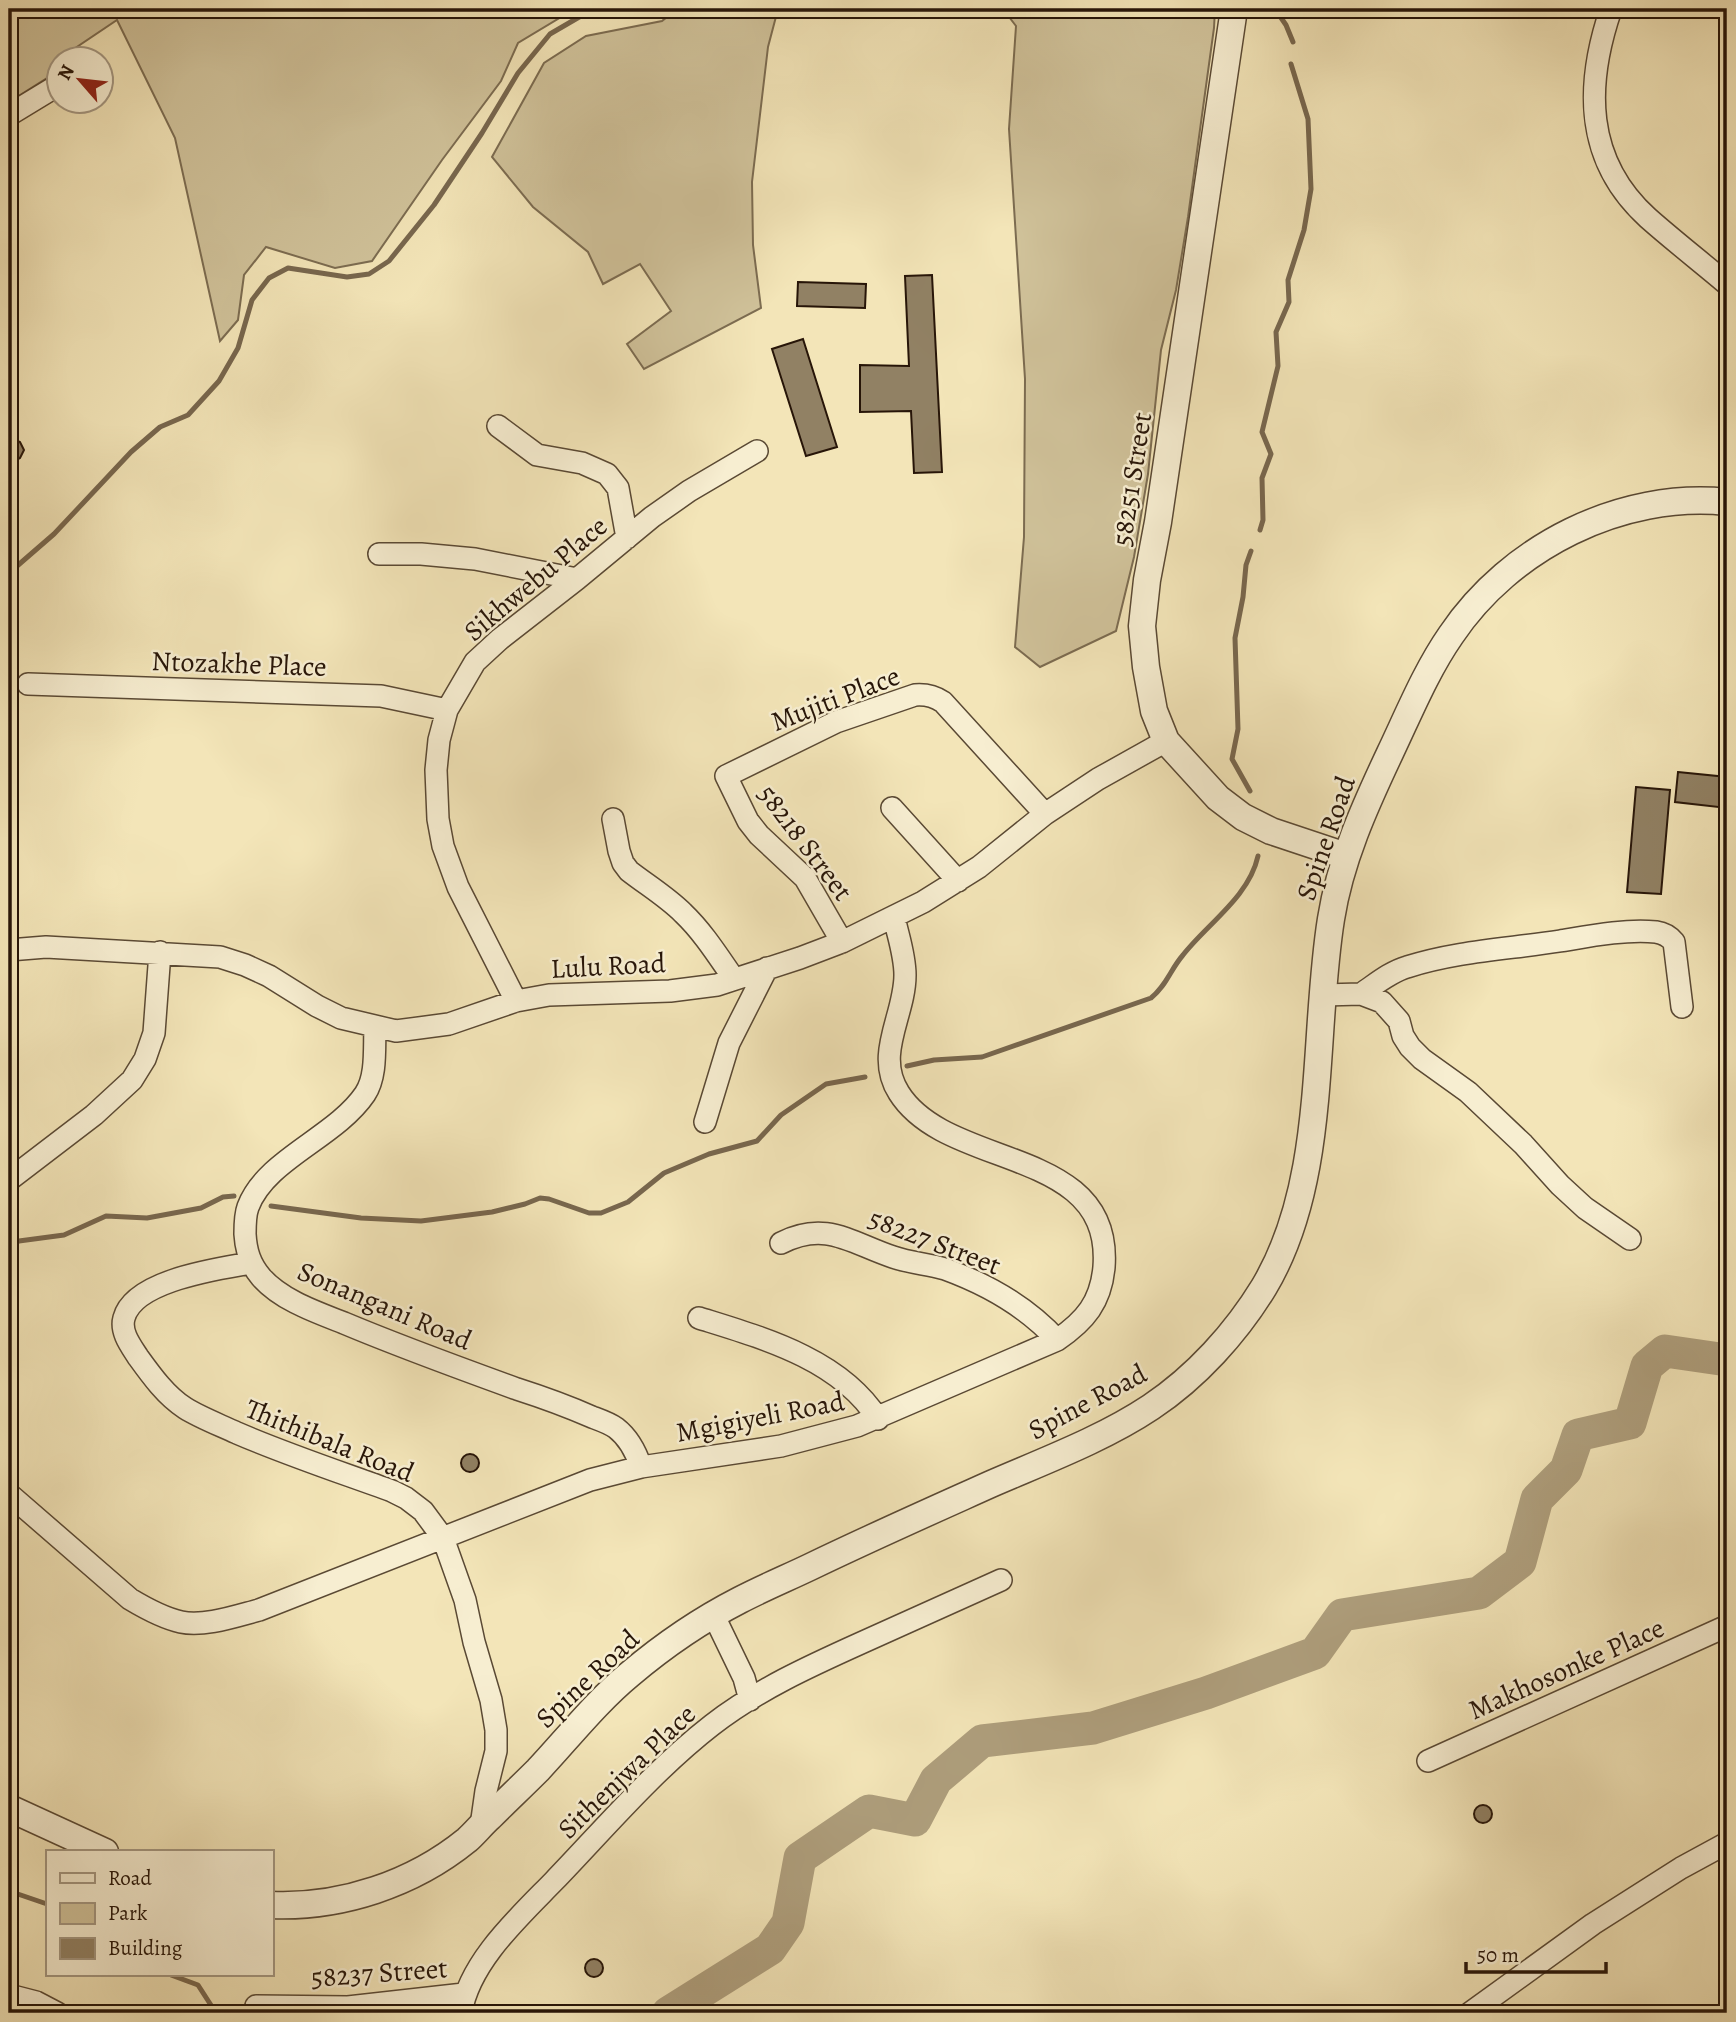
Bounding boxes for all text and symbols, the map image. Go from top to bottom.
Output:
north arrow [46,46,116,116]
text: N [51,60,81,85]
street label: 58251 Street [1103,410,1161,549]
street label: Sikhwebu Place [456,507,616,650]
street label: Ntozakhe Place [151,642,327,686]
street label: Mujiti Place [765,657,905,741]
street label: Spine Road [1287,770,1365,906]
street label: 58218 Street [749,777,861,909]
street label: Lulu Road [550,944,668,988]
street label: 58227 Street [863,1199,1006,1284]
street label: Sonangani Road [292,1252,478,1360]
street label: Spine Road [1021,1354,1154,1449]
street label: Mgigiyeli Road [673,1382,849,1452]
street label: Thithibala Road [240,1390,420,1492]
street label: Makhosonke Place [1462,1609,1670,1729]
street label: Spine Road [527,1620,649,1737]
street label: Sithenjwa Place [549,1696,704,1847]
legend [46,1850,273,1976]
text: Road [108,1864,152,1892]
text: Park [108,1899,148,1927]
scale bar [1466,1931,1606,1975]
text: Building [108,1934,183,1962]
text: 50 m [1477,1941,1519,1969]
street label: 58237 Street [310,1949,449,1997]

